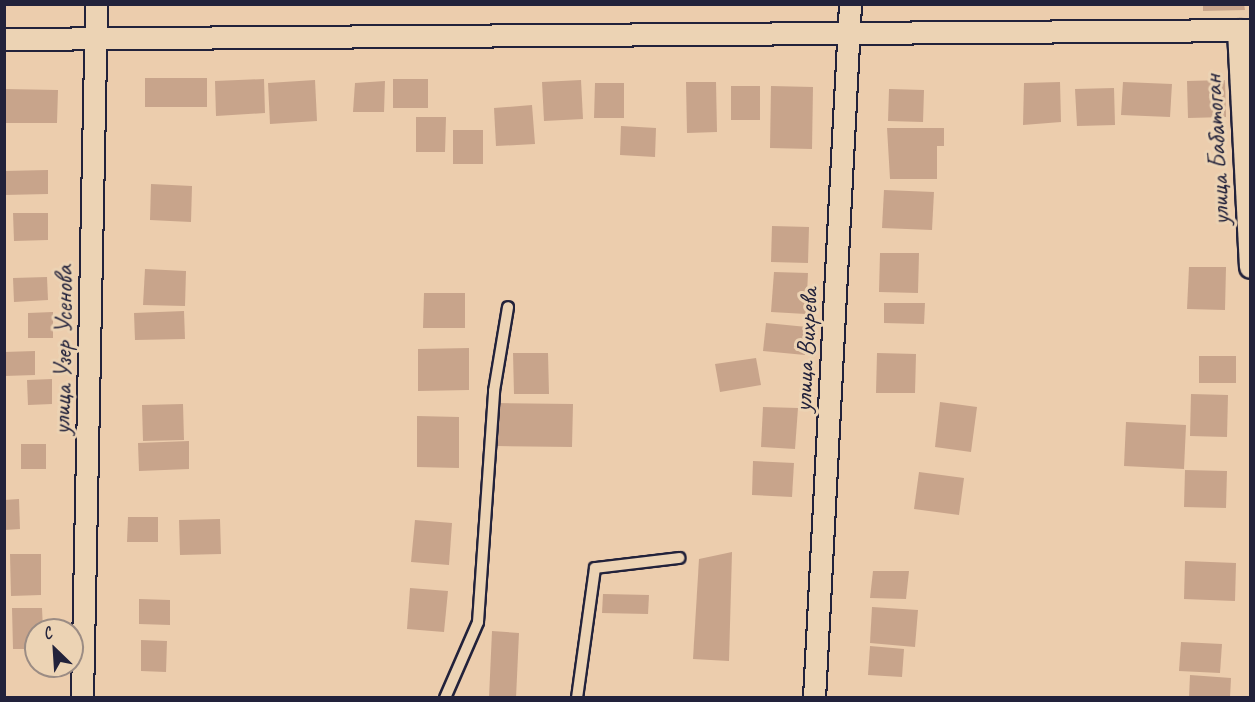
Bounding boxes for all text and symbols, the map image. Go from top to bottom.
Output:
street label: улица Бабатоган [1197,73,1237,227]
street label: улица Узер Усенова [46,266,80,434]
street label: улица Вихрева [787,287,825,413]
north arrow [24,618,84,678]
text: С [39,623,55,644]

